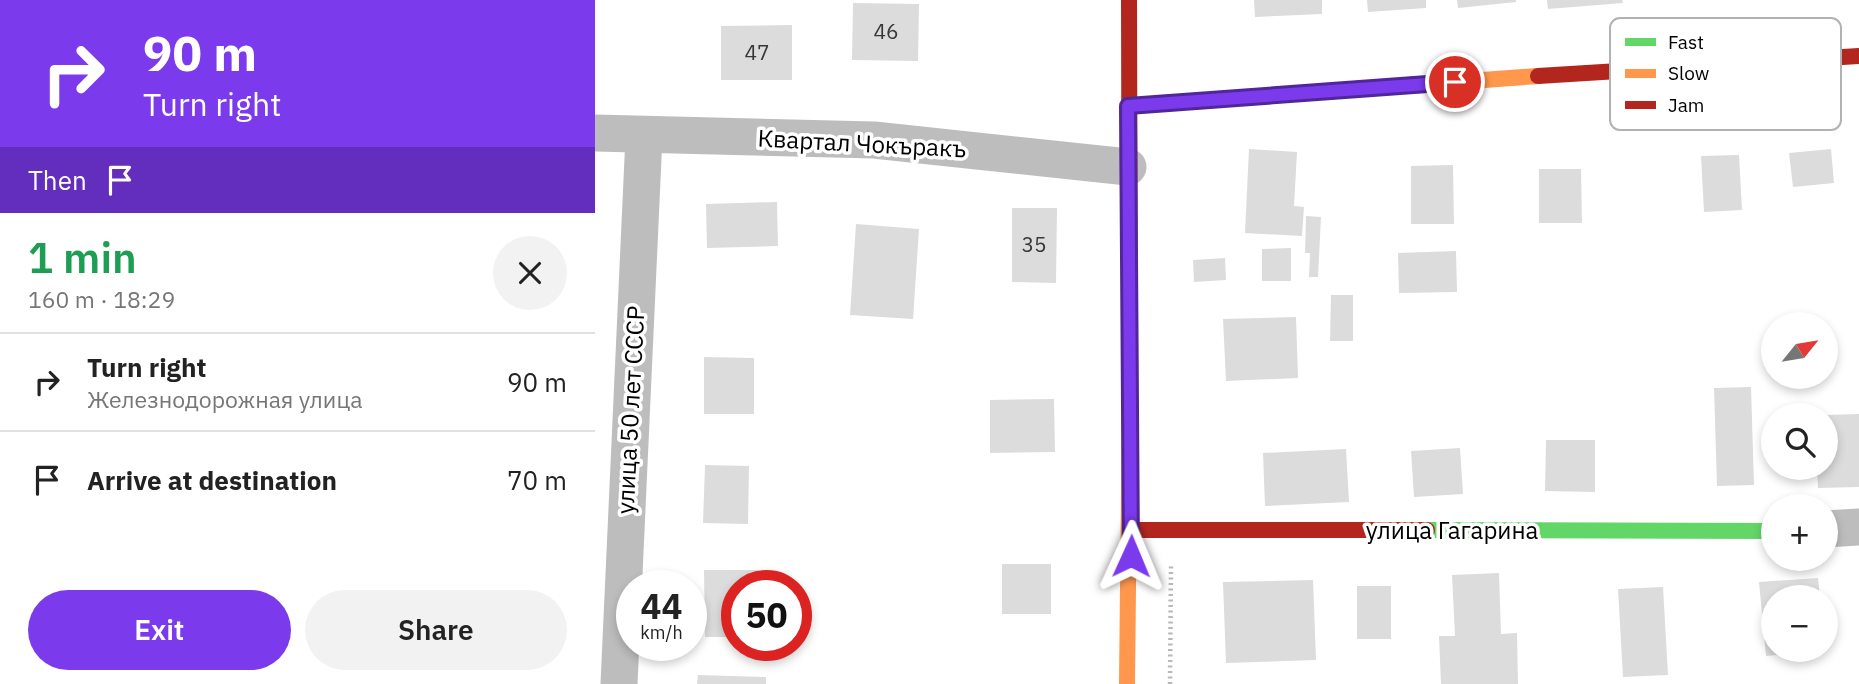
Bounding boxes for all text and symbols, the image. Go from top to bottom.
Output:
house number: 46 [873,17,899,45]
legend [1610,18,1841,130]
text: 90 m [143,21,257,84]
icon: right [28,28,119,119]
text: Fast [1668,30,1704,54]
house number: 47 [744,38,770,66]
pin [1425,52,1485,112]
text: Slow [1668,61,1709,85]
icon: arrive [1436,63,1474,101]
text: Turn right [143,83,281,125]
text: Jam [1668,93,1704,117]
street label: Квартал Чокъракъ [757,122,967,164]
icon: arrive [101,161,139,199]
text: Then [28,163,87,197]
text: 1 min [28,230,137,285]
house number: 35 [1021,230,1047,258]
button: close [493,236,567,310]
text: 160 m · 18:29 [28,284,175,314]
street label: улица 50 лет СССР [609,305,651,515]
north arrow [1761,312,1837,388]
map controls [1761,312,1838,662]
text: Turn right [87,350,206,384]
icon: right [28,363,66,401]
text: 90 m [507,365,567,399]
text: Железнодорожная улица [87,384,362,414]
button: search [1761,403,1838,480]
icon: arrive [28,461,66,499]
text: Arrive at destination [87,463,337,497]
text: 70 m [507,463,567,497]
button: + [1761,494,1838,571]
street label: улица Гагарина [1366,514,1539,546]
position arrow [1094,519,1168,593]
speed limit sign: 50 [721,570,812,661]
text: 44 [640,583,683,629]
button: − [1761,585,1838,662]
button: Exit [28,590,291,670]
button: Share [305,590,567,670]
text: km/h [640,621,683,644]

